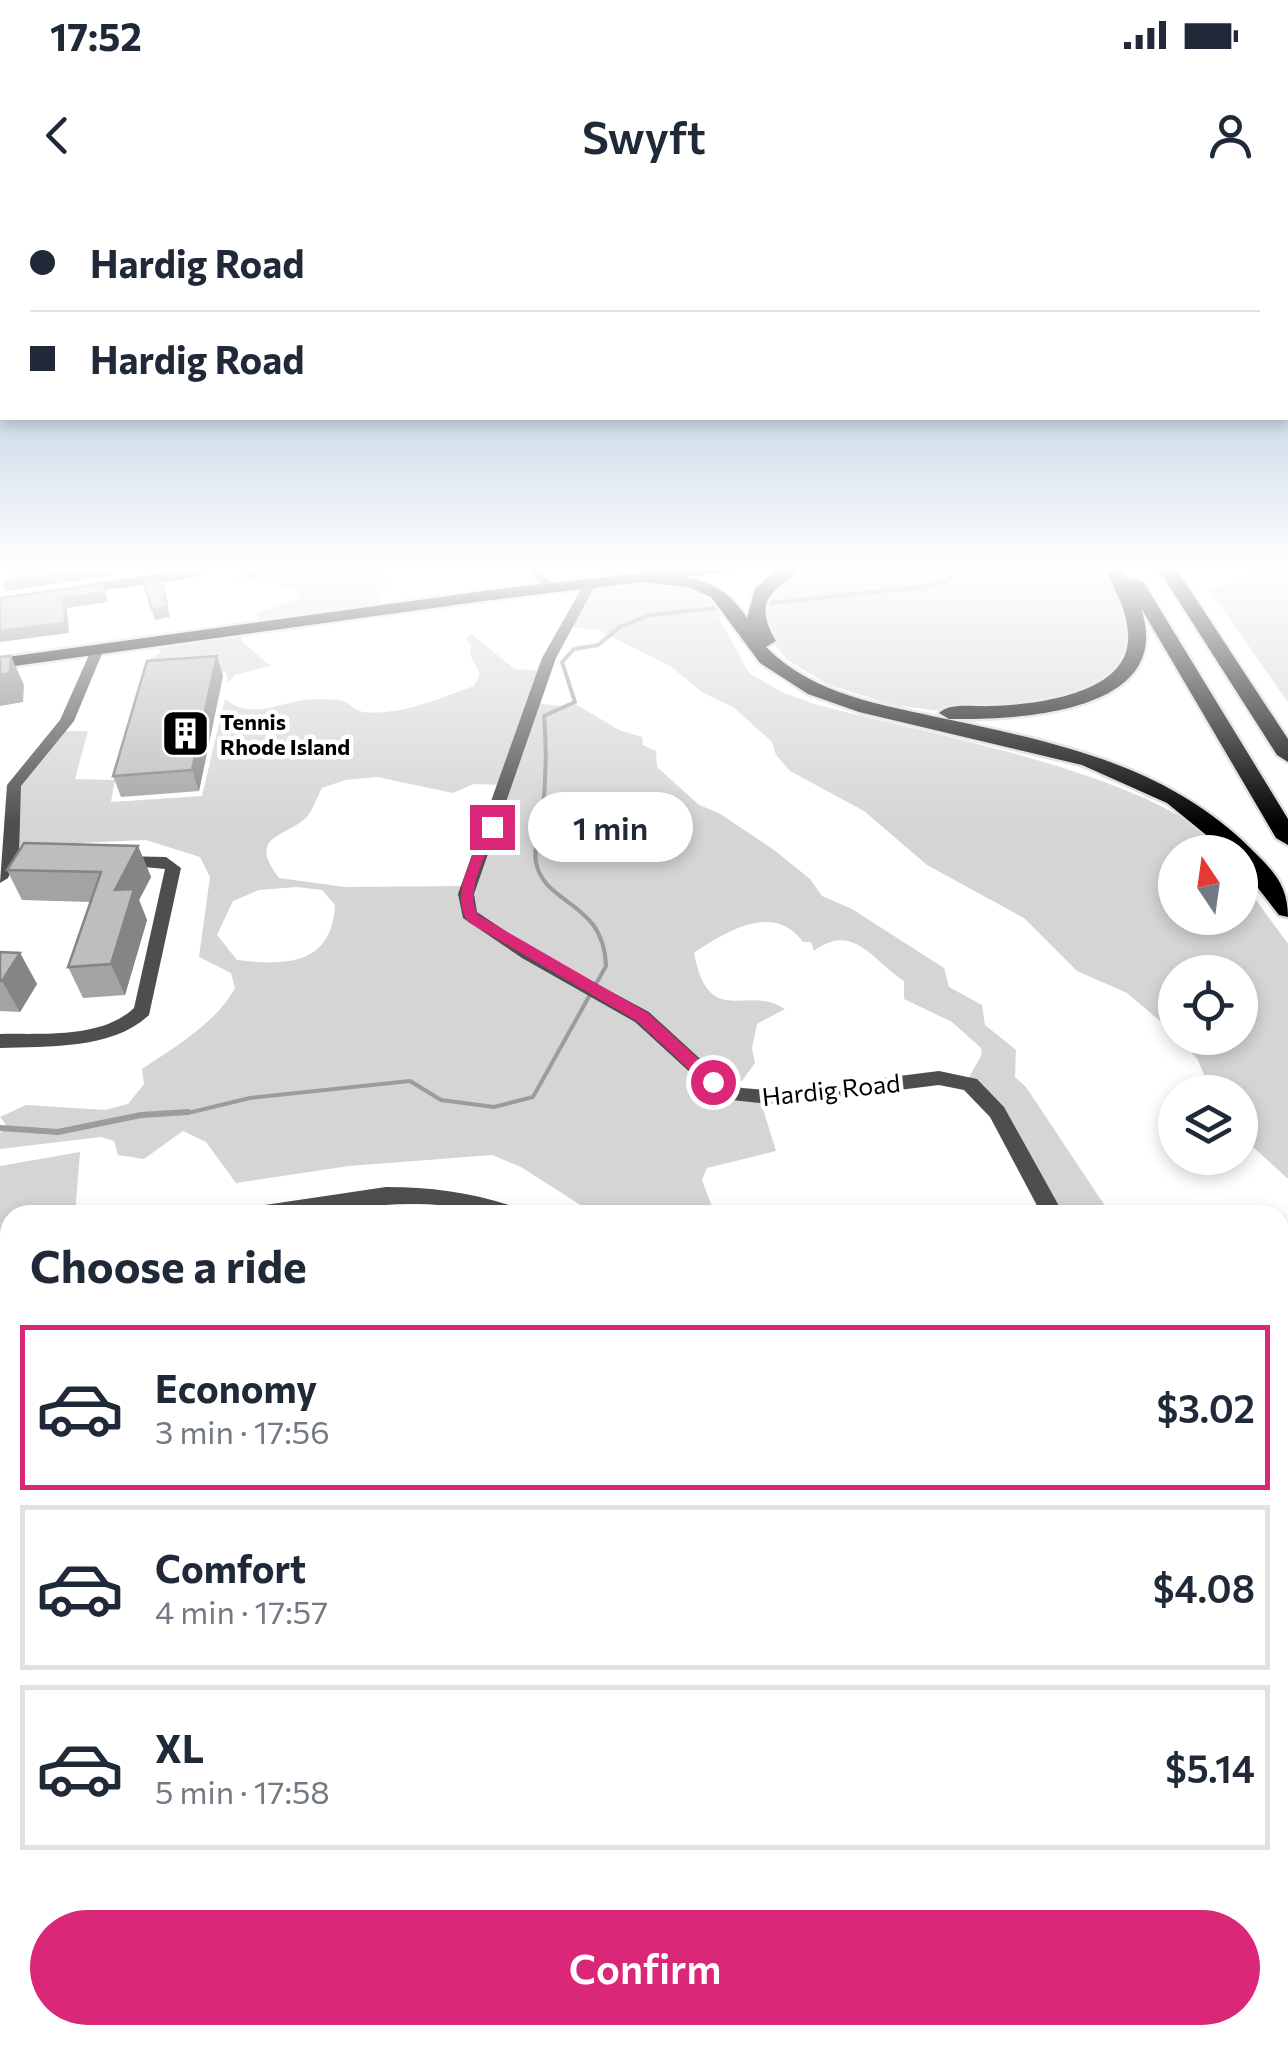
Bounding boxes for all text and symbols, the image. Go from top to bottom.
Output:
text: 17:52 [50,12,142,59]
icon: back [30,108,85,163]
text: Swyft [582,108,706,163]
icon: person [1203,108,1258,163]
text: Hardig Road [90,239,305,286]
text: Hardig Road [90,335,305,382]
building icon: Tennis Rhode Island [159,708,211,760]
place label: Tennis Rhode Island [220,708,350,760]
callout: 1 min [527,792,692,862]
route end [470,805,515,850]
text: 1 min [573,807,648,847]
north arrow [1158,835,1258,935]
map controls [1158,835,1258,1175]
button: locate [1158,955,1258,1055]
route start [691,1060,736,1105]
street label: Hardig Road [760,1067,902,1111]
button: layers [1158,1075,1258,1175]
text: Choose a ride [30,1237,307,1292]
icon: car [35,1363,125,1453]
text: Economy [155,1364,317,1411]
text: $3.02 [1156,1384,1255,1431]
text: 3 min · 17:56 [155,1411,330,1451]
icon: car [35,1543,125,1633]
text: Comfort [155,1544,306,1591]
text: $4.08 [1153,1564,1255,1611]
text: 4 min · 17:57 [155,1591,328,1631]
icon: car [35,1723,125,1813]
text: XL [155,1724,204,1771]
text: $5.14 [1165,1744,1255,1791]
text: 5 min · 17:58 [155,1771,330,1811]
button: Confirm [30,1910,1260,2025]

